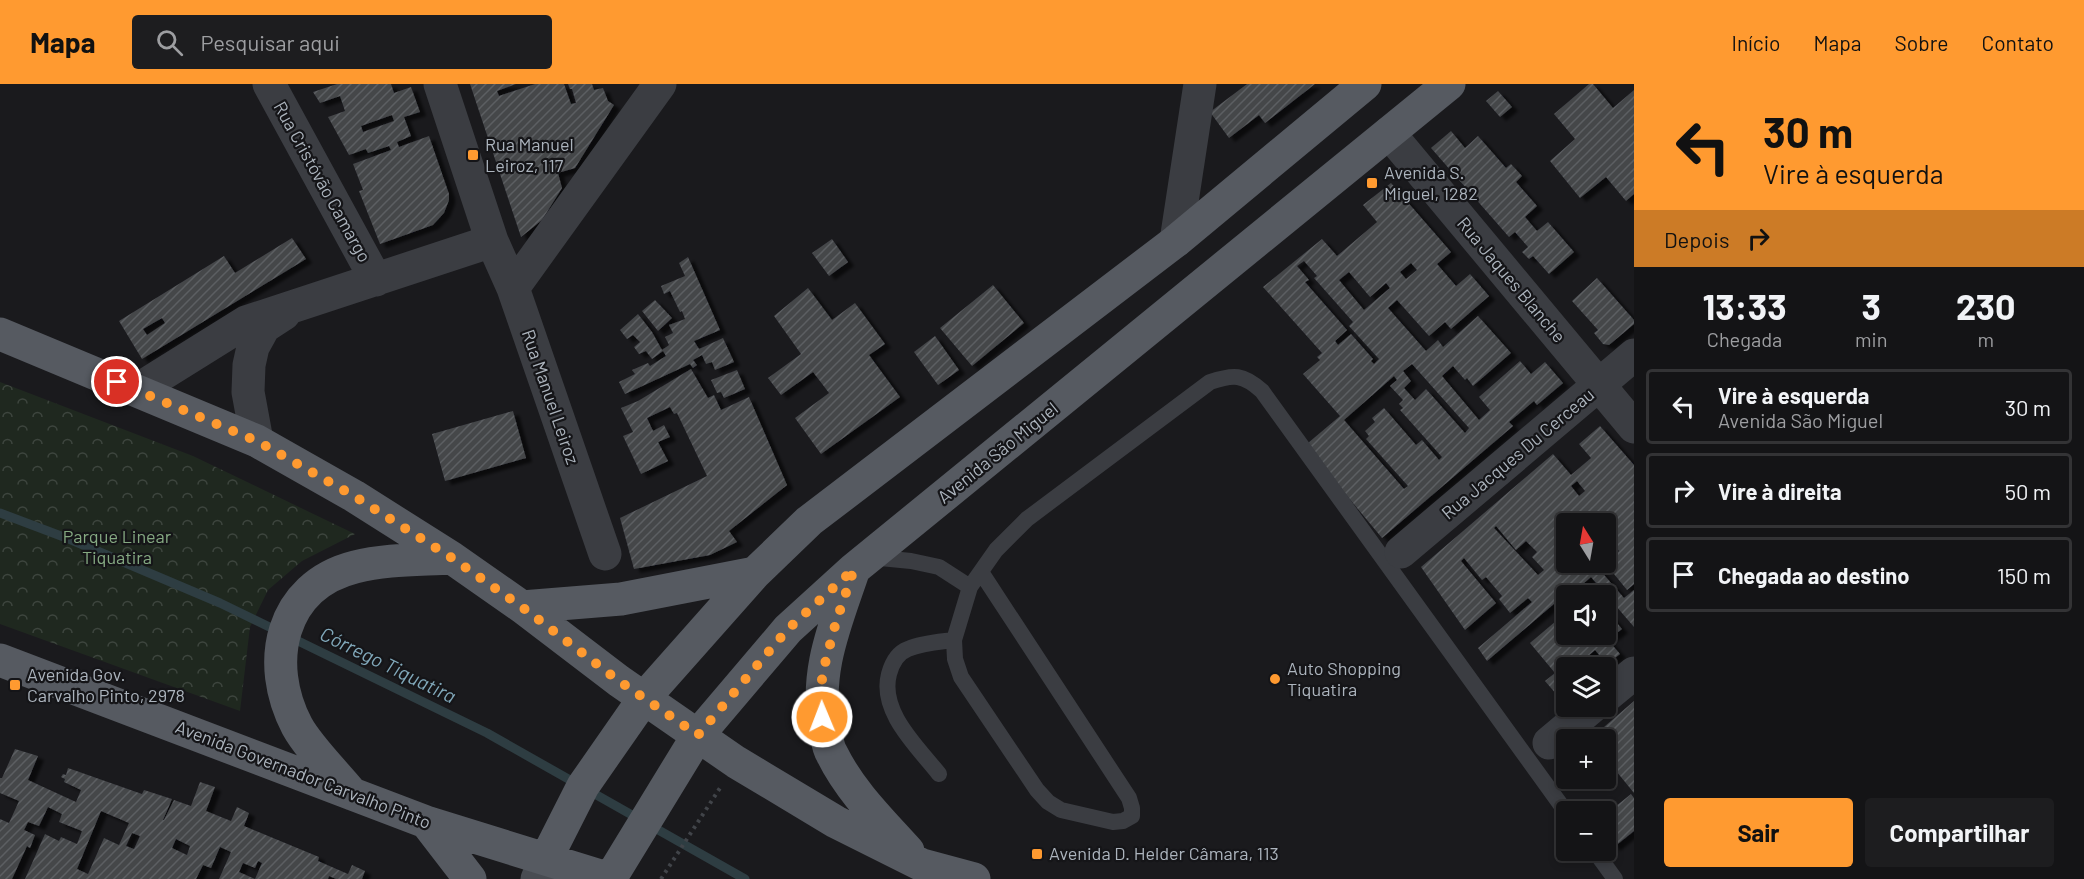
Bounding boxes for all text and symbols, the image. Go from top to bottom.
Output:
search box [132,15,552,69]
text: Mapa [30,25,96,59]
icon: search [153,26,186,59]
text: Pesquisar aqui [201,29,340,55]
text: Início [1732,30,1780,55]
text: Mapa [1813,30,1862,55]
text: Sobre [1895,30,1948,55]
text: Contato [1981,30,2054,55]
street label: Rua Cristóvão Camargo [270,97,376,266]
text: 30 m [1763,106,1853,156]
icon: left [1664,108,1742,186]
place label: Rua Manuel Leiroz, 117 [485,133,574,176]
marker: Rua Manuel Leiroz, 117 [466,148,480,162]
text: Vire à esquerda [1763,157,1944,189]
place label: Avenida S. Miguel, 1282 [1384,161,1478,204]
marker: Avenida S. Miguel, 1282 [1365,176,1379,190]
street label: Rua Jaques Blanche [1453,212,1571,347]
icon: right [1742,222,1775,255]
text: Depois [1664,226,1730,252]
text: 13:33 [1702,284,1787,327]
text: 3 [1862,284,1881,327]
text: 230 [1956,284,2016,327]
street label: Rua Manuel Leiroz [518,326,584,467]
text: Chegada [1707,327,1782,351]
text: min [1855,327,1887,351]
text: m [1977,327,1994,351]
pin [91,356,142,407]
icon: arrive [100,365,133,398]
text: Vire à esquerda [1718,382,1869,408]
street label: Rua Jacques Du Cerceau [1437,383,1598,524]
icon: left [1667,390,1700,423]
text: 30 m [2005,394,2051,420]
street label: Avenida São Miguel [933,397,1062,508]
text: Avenida São Miguel [1718,408,1883,432]
icon: right [1667,474,1700,507]
text: Vire à direita [1718,478,1842,504]
text: 50 m [2005,478,2051,504]
north arrow [1556,513,1616,573]
map controls [1556,513,1616,861]
park label: Parque Linear Tiquatira [63,525,172,568]
icon: arrive [1667,558,1700,591]
text: Chegada ao destino [1718,562,1909,588]
text: 150 m [1997,562,2051,588]
button: sound [1556,585,1616,645]
water label: Córrego Tiquatira [317,621,460,707]
place label: Auto Shopping Tiquatira [1287,657,1401,700]
button: layers [1556,657,1616,717]
place label: Avenida Gov. Carvalho Pinto, 2978 [27,663,185,706]
marker: Auto Shopping Tiquatira [1268,672,1282,686]
marker: Avenida Gov. Carvalho Pinto, 2978 [8,678,22,692]
position arrow [790,685,854,749]
street label: Avenida Governador Carvalho Pinto [173,715,434,833]
button: + [1556,729,1616,789]
button: Sair [1664,798,1853,867]
button: Compartilhar [1865,798,2054,867]
button: − [1556,801,1616,861]
place label: Avenida D. Helder Câmara, 113 [1049,842,1279,864]
marker: Avenida D. Helder Câmara, 113 [1030,847,1044,861]

